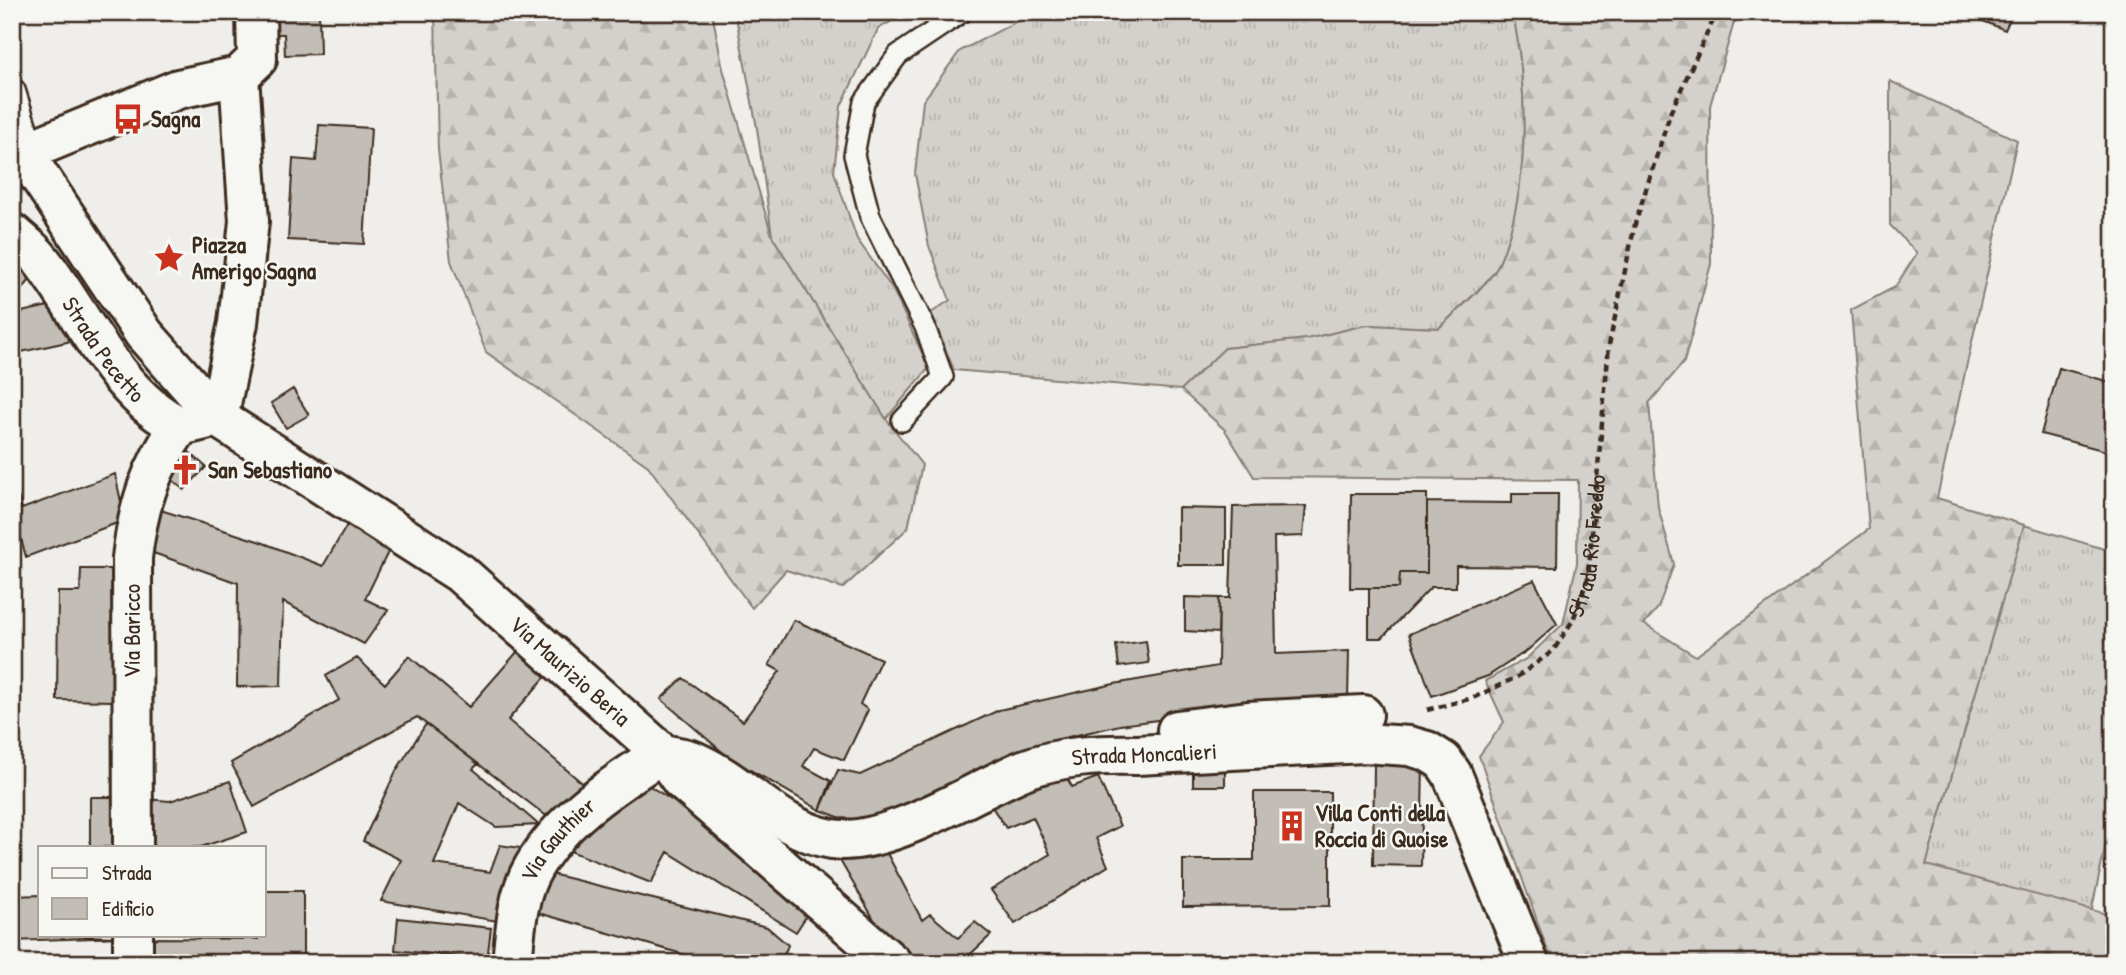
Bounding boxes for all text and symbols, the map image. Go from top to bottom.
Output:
bus stop icon: Sagna [111,102,145,136]
place label: Sagna [151,103,200,135]
place label: Piazza Amerigo Sagna [192,229,316,287]
place icon: Piazza Amerigo Sagna [152,241,186,275]
street label: Strada Pecetto [55,291,152,409]
church icon: San Sebastiano [168,453,202,487]
place label: San Sebastiano [208,454,333,485]
street label: Strada Rio Freddo [1559,473,1612,621]
street label: Via Baricco [116,584,147,678]
street label: Via Maurizio Beria [503,609,637,733]
street label: Strada Moncalieri [1070,735,1218,773]
street label: Via Gauthier [513,789,602,886]
place label: Villa Conti della Roccia di Quoise [1315,797,1449,854]
building icon: Villa Conti della Roccia di Quoise [1275,809,1309,843]
legend [38,846,266,936]
text: Strada [102,858,152,887]
text: Edificio [102,894,154,923]

